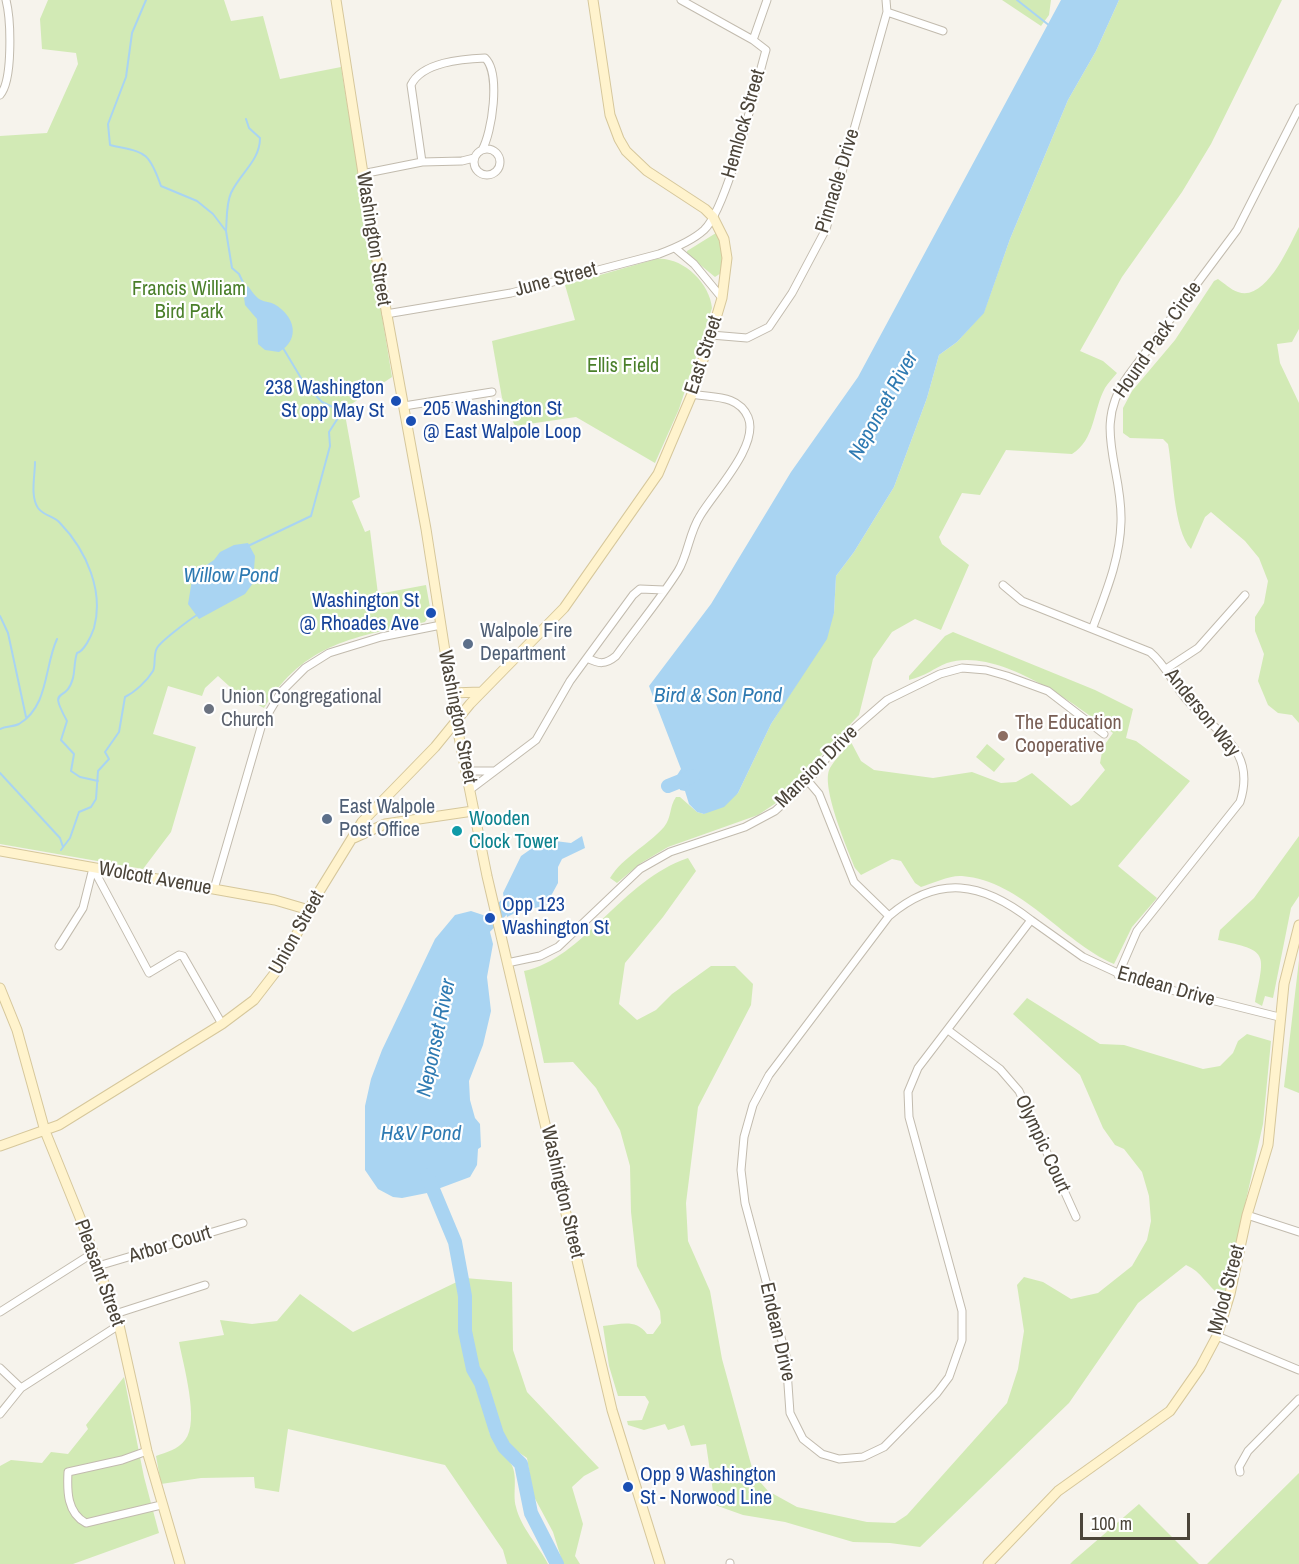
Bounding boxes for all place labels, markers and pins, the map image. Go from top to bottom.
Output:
place label: 238 Washington St opp May St [265,377,384,424]
marker: 238 Washington St opp May St [389,394,403,408]
place label: 205 Washington St @ East Walpole Loop [423,398,581,445]
marker: 205 Washington St @ East Walpole Loop [404,414,418,428]
place label: Washington St @ Rhoades Ave [300,590,419,637]
marker: Washington St @ Rhoades Ave [424,606,438,620]
place label: Walpole Fire Department [480,620,572,667]
marker: Walpole Fire Department [461,637,475,651]
place label: Union Congregational Church [221,686,381,733]
marker: Union Congregational Church [202,702,216,716]
place label: The Education Cooperative [1015,712,1122,759]
marker: The Education Cooperative [996,729,1010,743]
place label: East Walpole Post Office [339,796,435,843]
place label: Wooden Clock Tower [469,808,558,855]
marker: East Walpole Post Office [320,812,334,826]
marker: Wooden Clock Tower [450,824,464,838]
place label: Opp 123 Washington St [502,894,609,941]
marker: Opp 123 Washington St [483,911,497,925]
place label: Opp 9 Washington St - Norwood Line [640,1464,776,1511]
marker: Opp 9 Washington St - Norwood Line [621,1480,635,1494]

